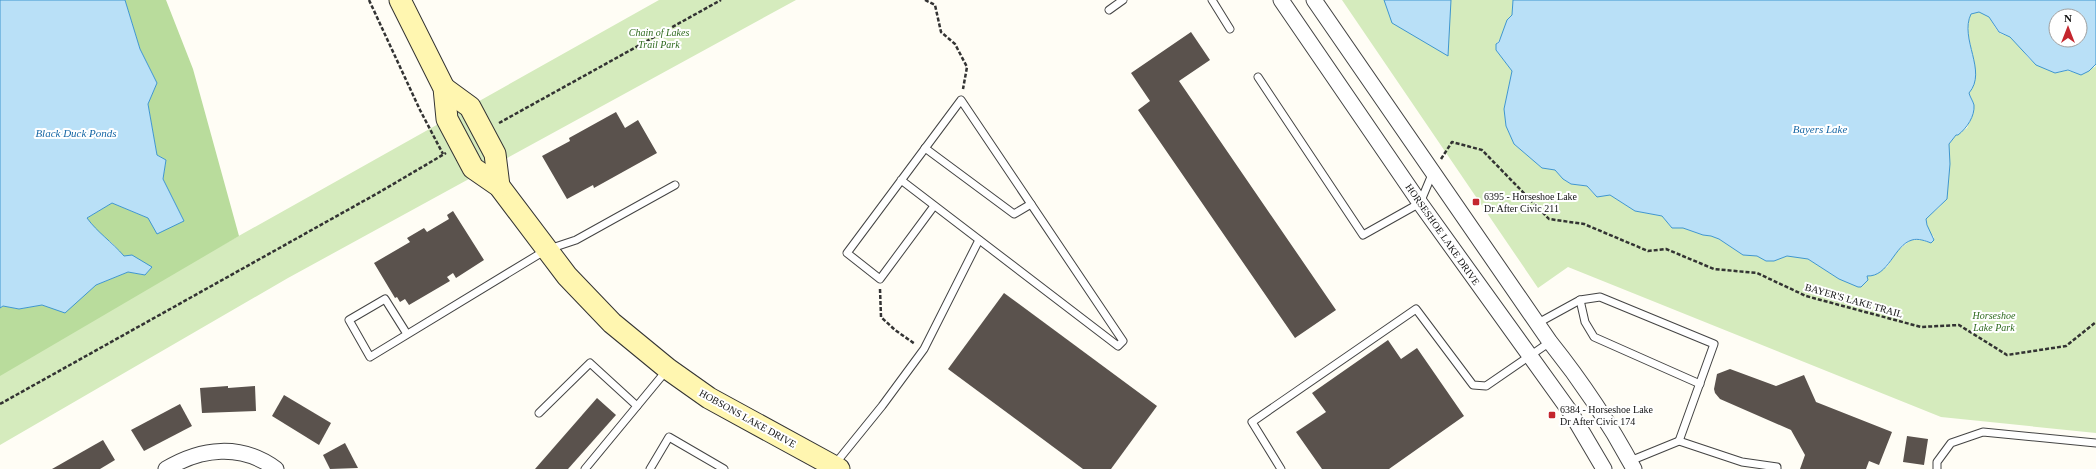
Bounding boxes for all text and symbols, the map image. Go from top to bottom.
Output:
north arrow [2048,8,2088,48]
text: N [2064,12,2072,24]
park label: Chain of Lakes Trail Park [629,27,689,50]
water label: Bayers Lake [1793,123,1847,135]
water label: Black Duck Ponds [35,127,117,139]
street label: HORSESHOE LAKE DRIVE [1403,182,1482,287]
place label: 6395 - Horseshoe Lake Dr After Civic 211 [1484,191,1578,214]
marker: 6395 - Horseshoe Lake Dr After Civic 211 [1471,197,1481,207]
street label: BAYER'S LAKE TRAIL [1804,281,1904,320]
park label: Horseshoe Lake Park [1972,310,2016,333]
street label: HOBSONS LAKE DRIVE [697,387,798,450]
place label: 6384 - Horseshoe Lake Dr After Civic 174 [1560,404,1654,427]
marker: 6384 - Horseshoe Lake Dr After Civic 174 [1547,410,1557,420]

